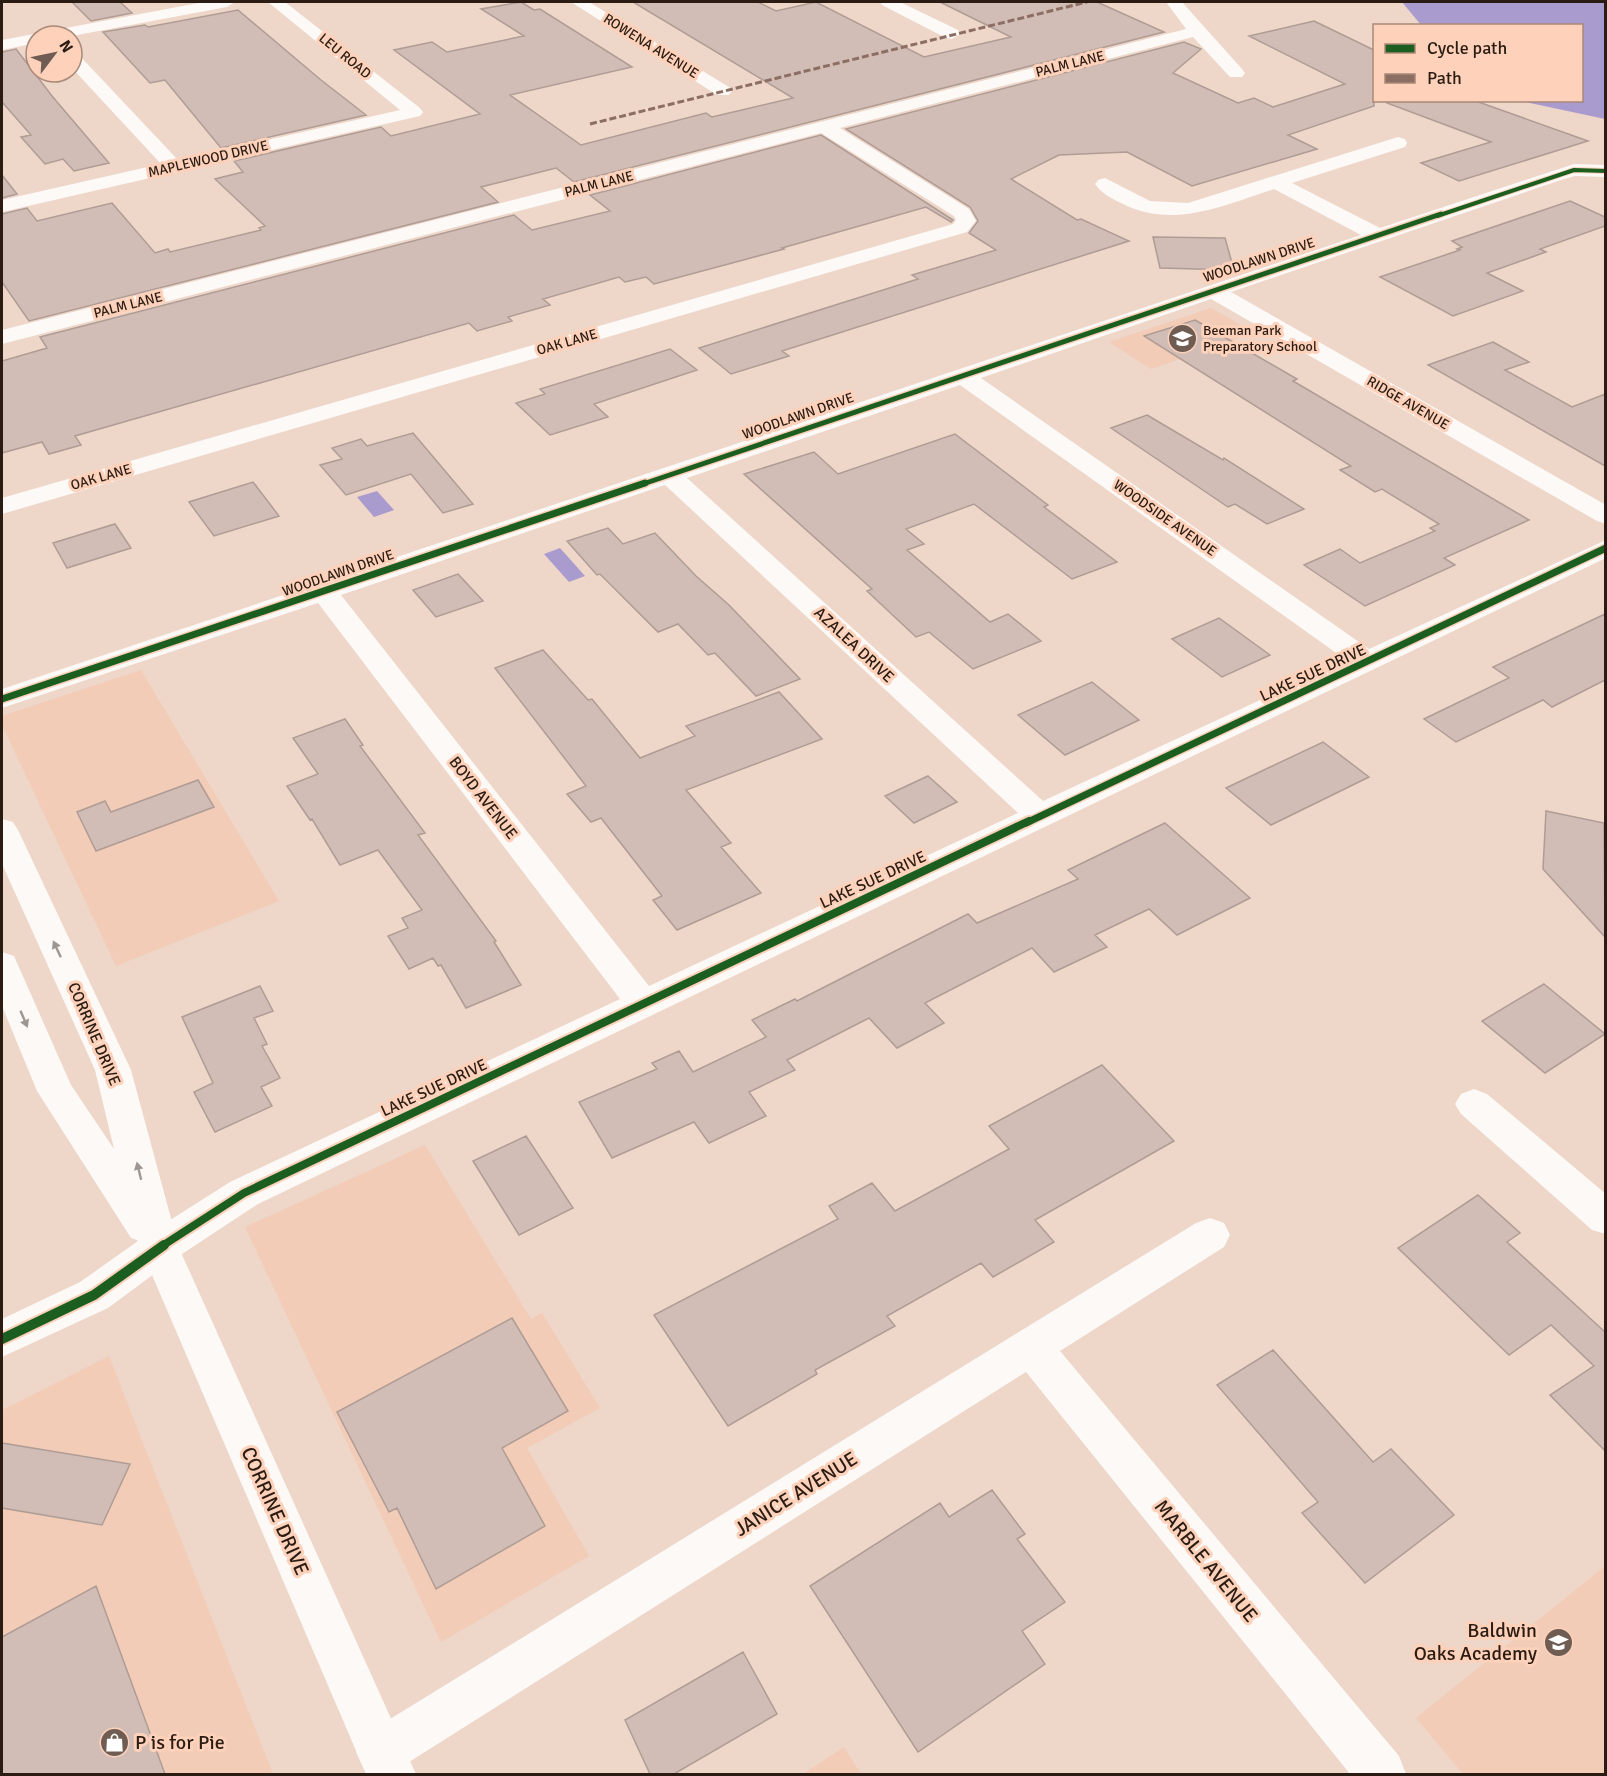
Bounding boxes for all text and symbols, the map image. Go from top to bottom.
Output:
street label: ROWENA AVENUE [600,10,702,82]
north arrow [24,24,84,84]
legend [1373,24,1583,102]
street label: LEU ROAD [315,30,375,82]
text: N [54,37,77,57]
text: Cycle path [1427,37,1507,59]
street label: PALM LANE [1034,47,1106,81]
text: Path [1427,67,1462,89]
street label: MAPLEWOOD DRIVE [146,137,270,181]
street label: PALM LANE [563,167,635,201]
street label: WOODLAWN DRIVE [1201,234,1317,286]
street label: PALM LANE [92,288,164,322]
school or university icon: Beeman Park Preparatory School [1166,322,1198,354]
place label: Beeman Park Preparatory School [1203,322,1317,355]
street label: OAK LANE [535,325,599,359]
street label: RIDGE AVENUE [1364,373,1452,433]
street label: WOODLAWN DRIVE [740,389,856,443]
street label: OAK LANE [69,460,133,494]
street label: WOODSIDE AVENUE [1110,476,1220,560]
street label: WOODLAWN DRIVE [280,546,396,600]
street label: AZALEA DRIVE [810,603,898,687]
street label: LAKE SUE DRIVE [1257,640,1369,706]
street label: BOYD AVENUE [444,753,522,843]
street label: LAKE SUE DRIVE [817,847,929,913]
one-way arrow [53,941,62,958]
street label: CORRINE DRIVE [63,979,125,1089]
one-way arrow [20,1010,30,1028]
street label: LAKE SUE DRIVE [378,1055,490,1121]
one-way arrow [134,1162,144,1180]
street label: CORRINE DRIVE [236,1443,314,1579]
street label: JANICE AVENUE [730,1446,862,1542]
street label: MARBLE AVENUE [1149,1495,1263,1627]
place label: Baldwin Oaks Academy [1414,1618,1538,1666]
school or university icon: Baldwin Oaks Academy [1542,1626,1574,1658]
shop icon: P is for Pie [98,1726,130,1758]
place label: P is for Pie [135,1730,225,1755]

